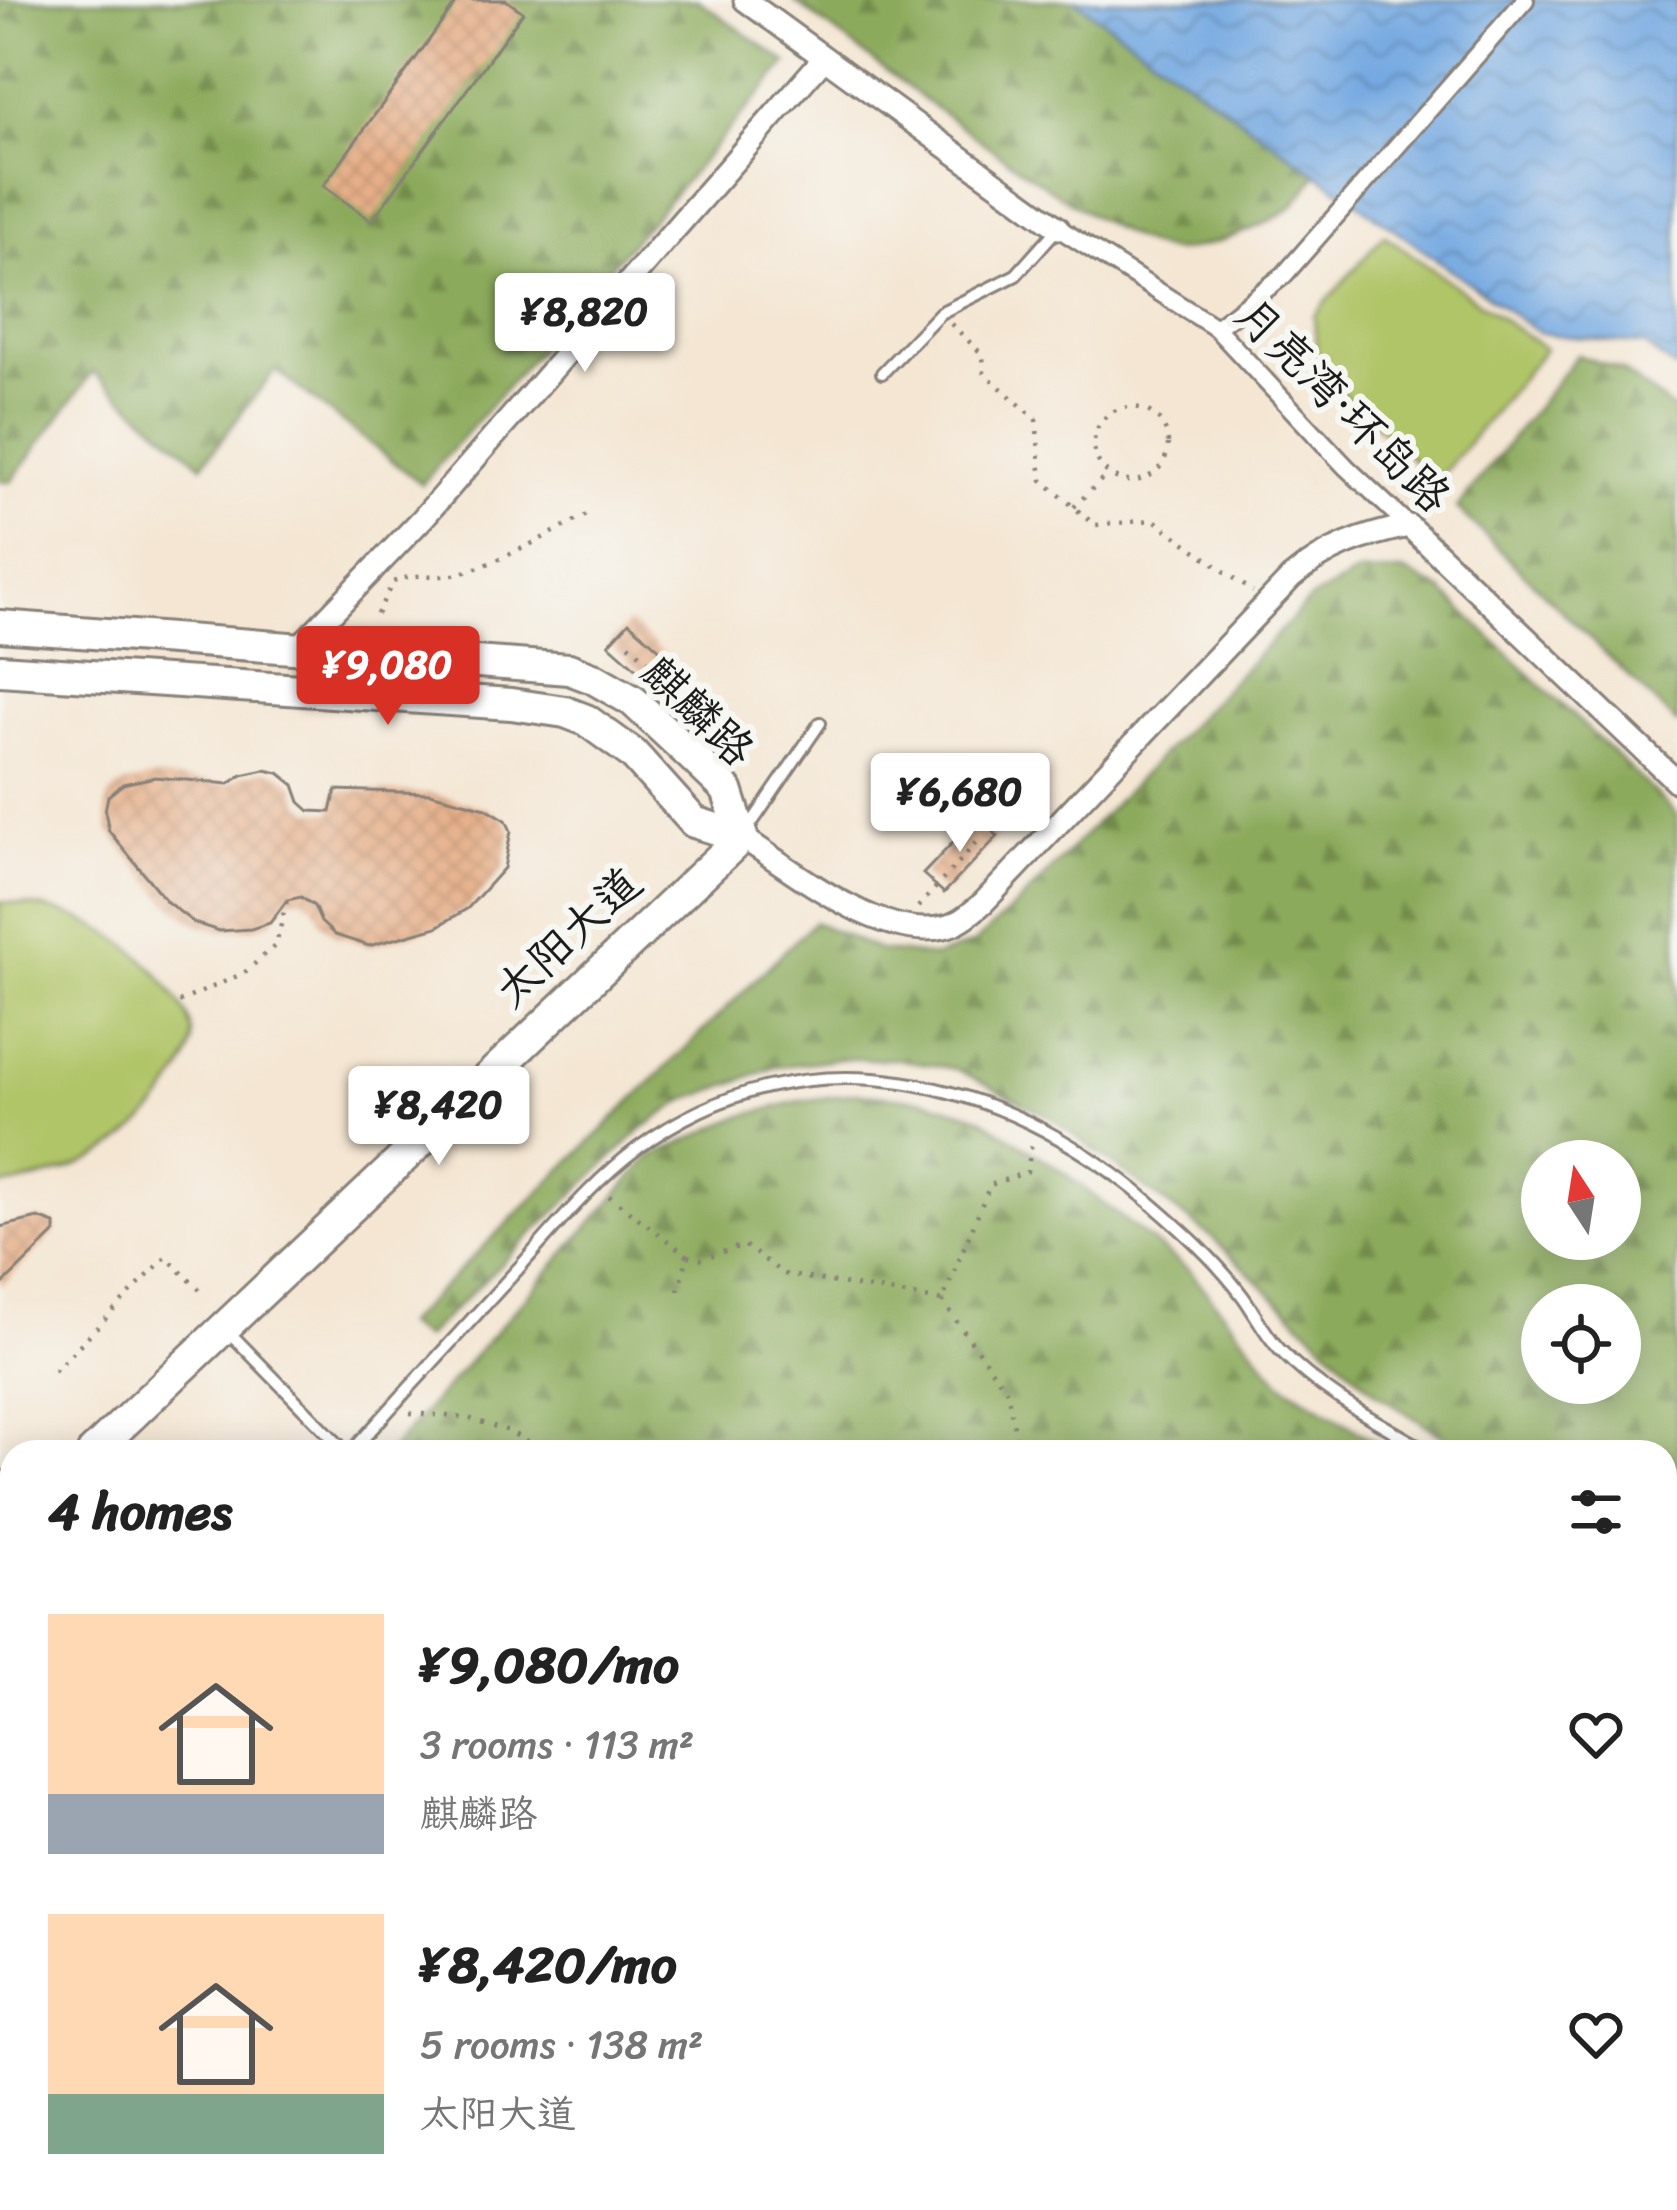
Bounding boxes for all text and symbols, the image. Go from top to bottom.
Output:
pin: ¥8,820 [487,273,683,375]
text: ¥8,820 [522,277,648,346]
street label: 月亮湾·环岛路 [1215,277,1471,533]
pin: ¥9,080 [290,626,486,728]
text: ¥9,080 [324,630,452,699]
street label: 麒麟路 [622,635,774,787]
pin: ¥6,680 [862,753,1058,855]
text: ¥6,680 [898,757,1022,826]
street label: 太阳大道 [475,846,661,1028]
pin: ¥8,420 [341,1066,537,1168]
text: ¥8,420 [375,1070,503,1139]
north arrow [1521,1140,1641,1260]
map controls [1521,1140,1641,1404]
button: locate [1521,1284,1641,1404]
text: 4 homes [48,1467,232,1557]
icon: filters [1563,1479,1629,1545]
text: ¥9,080/mo [420,1620,679,1710]
icon: home [144,1662,288,1806]
icon: heart [1563,1701,1629,1767]
text: 3 rooms · 113 m² [420,1710,694,1779]
text: 麒麟路 [420,1779,537,1848]
text: ¥8,420/mo [420,1920,677,2010]
icon: home [144,1962,288,2106]
icon: heart [1563,2001,1629,2067]
text: 5 rooms · 138 m² [420,2010,703,2079]
text: 太阳大道 [420,2079,576,2148]

